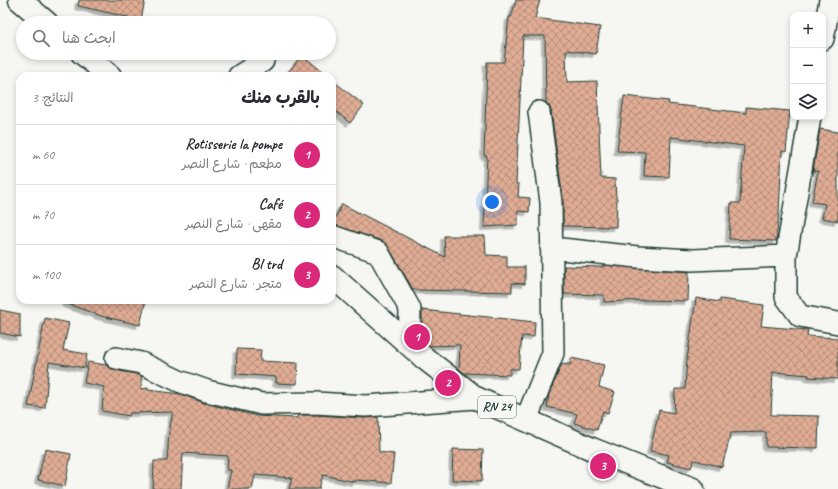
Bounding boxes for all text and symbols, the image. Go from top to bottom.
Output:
map controls [790,12,826,120]
button: + [790,12,826,48]
search box [16,16,336,60]
icon: search [30,27,52,49]
text: ابحث هنا [62,29,116,48]
button: − [790,48,826,84]
button: layers [790,84,826,120]
text: بالقرب منك [241,87,320,108]
text: النتائج: 3 [32,90,74,106]
text: Rotisserie la pompe [185,135,282,154]
text: 60 m [32,147,54,163]
text: 1 [304,147,310,163]
text: مطعم · شارع النصر [182,156,282,172]
your location [482,192,502,212]
text: Café [259,195,282,214]
text: 70 m [32,207,54,223]
text: 2 [304,207,310,223]
text: مقهى · شارع النصر [185,216,282,232]
text: Bl trd [251,255,282,274]
text: 100 m [32,267,60,283]
text: 3 [304,267,310,283]
text: متجر · شارع النصر [190,276,282,292]
pin: 1 [404,322,430,352]
pin: 2 [435,368,461,398]
road number: RN 24 [478,396,516,418]
pin: 3 [590,451,616,481]

